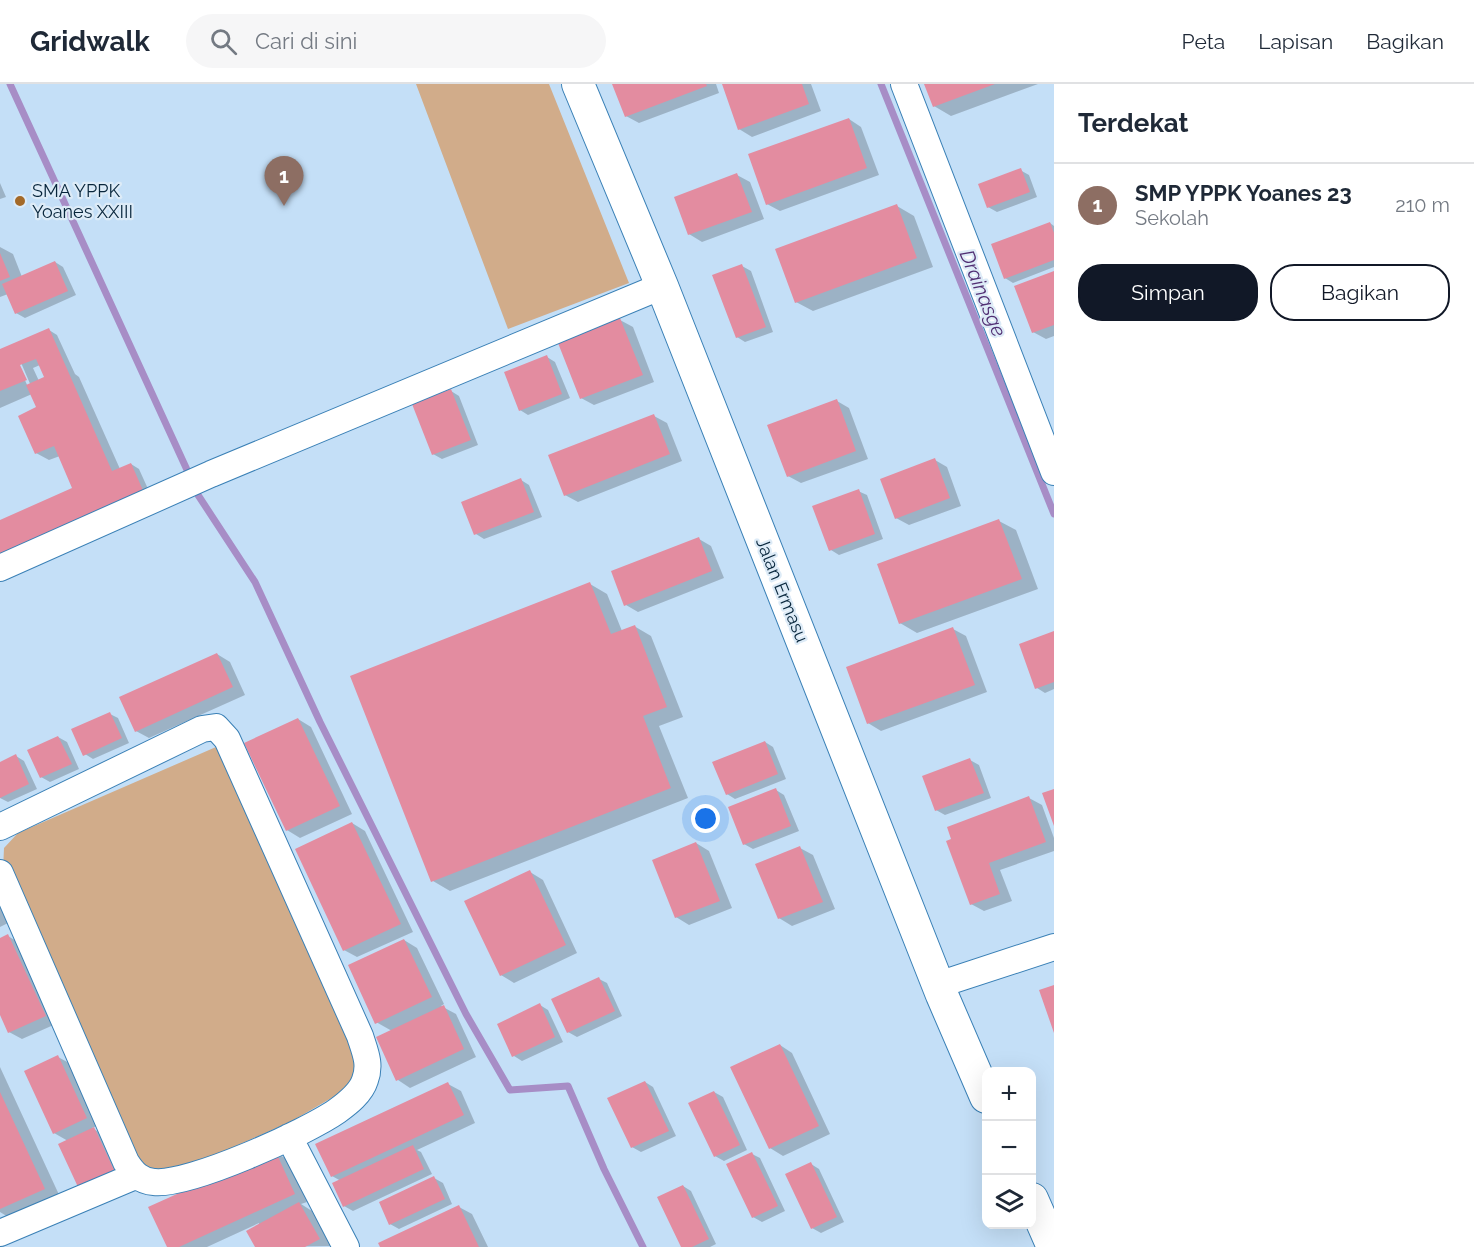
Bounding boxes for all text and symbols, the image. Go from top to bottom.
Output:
search box [186,14,606,68]
text: Gridwalk [30,25,150,58]
icon: search [207,25,240,58]
text: Cari di sini [255,28,357,54]
text: Peta [1182,29,1225,54]
text: Lapisan [1258,29,1333,54]
text: Bagikan [1366,29,1444,54]
text: Terdekat [1078,108,1189,138]
pin: 1 [264,156,304,206]
place label: SMA YPPK Yoanes XXIII [32,180,133,222]
text: SMP YPPK Yoanes 23 [1135,180,1352,206]
text: 1 [1093,193,1102,217]
text: 210 m [1395,193,1450,217]
marker: SMA YPPK Yoanes XXIII [13,194,27,208]
text: Sekolah [1135,206,1209,230]
water label: Drainasge [955,246,1011,340]
button: Simpan [1078,264,1258,321]
button: Bagikan [1270,264,1450,321]
street label: Jalan Ermasu [752,534,813,645]
your location [691,804,720,833]
map controls [982,1067,1036,1229]
button: + [982,1067,1036,1121]
button: − [982,1121,1036,1175]
button: layers [982,1175,1036,1229]

